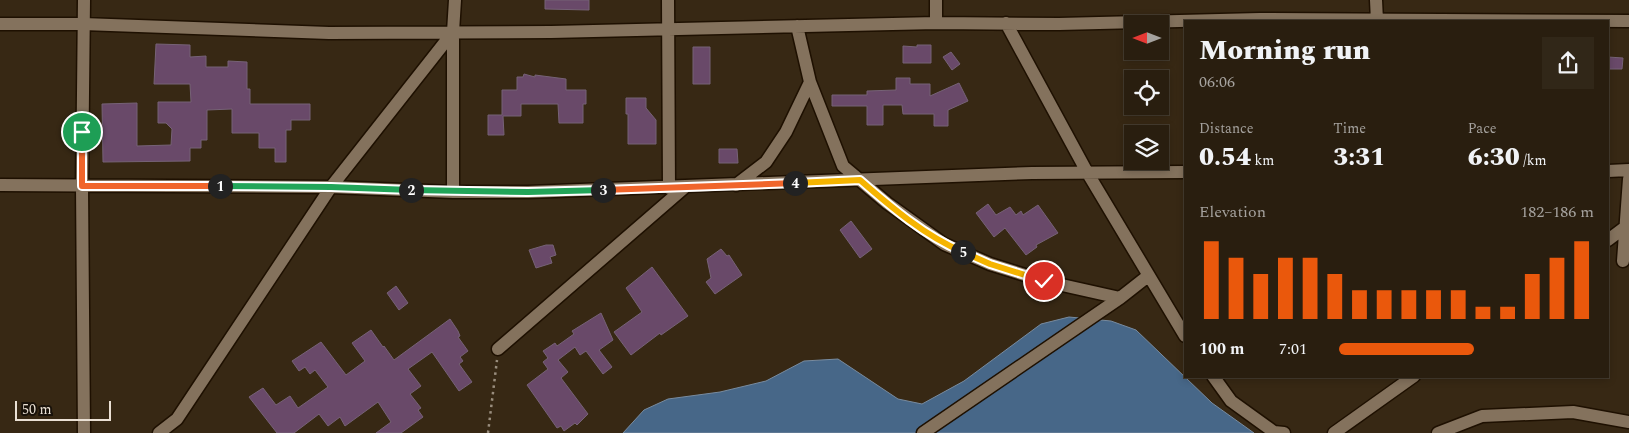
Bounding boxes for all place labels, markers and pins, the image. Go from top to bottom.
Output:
pin [61,111,103,153]
pin: 4 [782,170,808,196]
pin: 1 [208,174,232,198]
pin: 2 [398,178,424,202]
pin: 3 [590,178,616,202]
pin: 5 [950,240,976,264]
pin [1023,260,1065,302]

